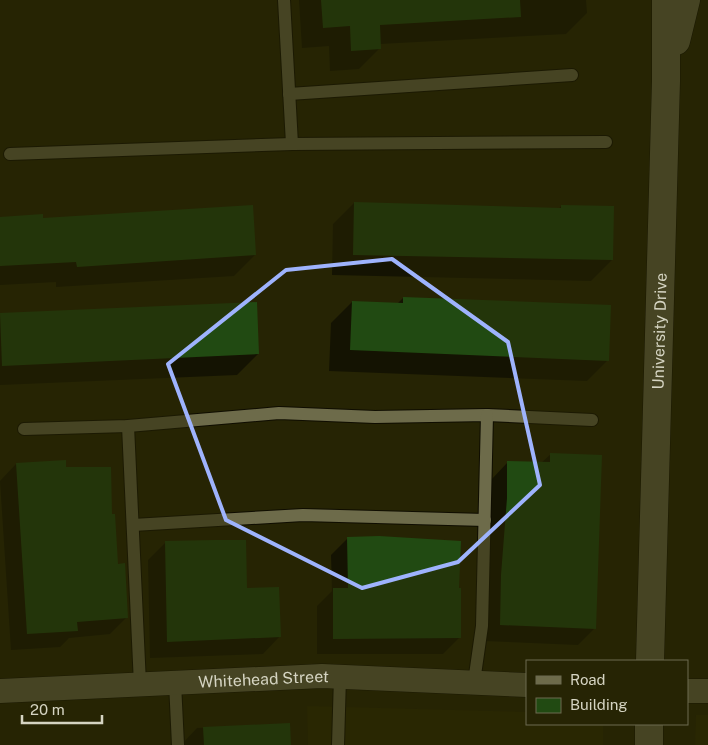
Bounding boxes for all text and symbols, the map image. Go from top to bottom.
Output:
street label: University Drive [648,273,671,390]
legend [526,660,688,725]
street label: Whitehead Street [198,667,329,692]
text: Road [570,671,606,688]
scale bar [22,692,102,724]
text: Building [570,696,628,713]
text: 20 m [30,701,65,718]

